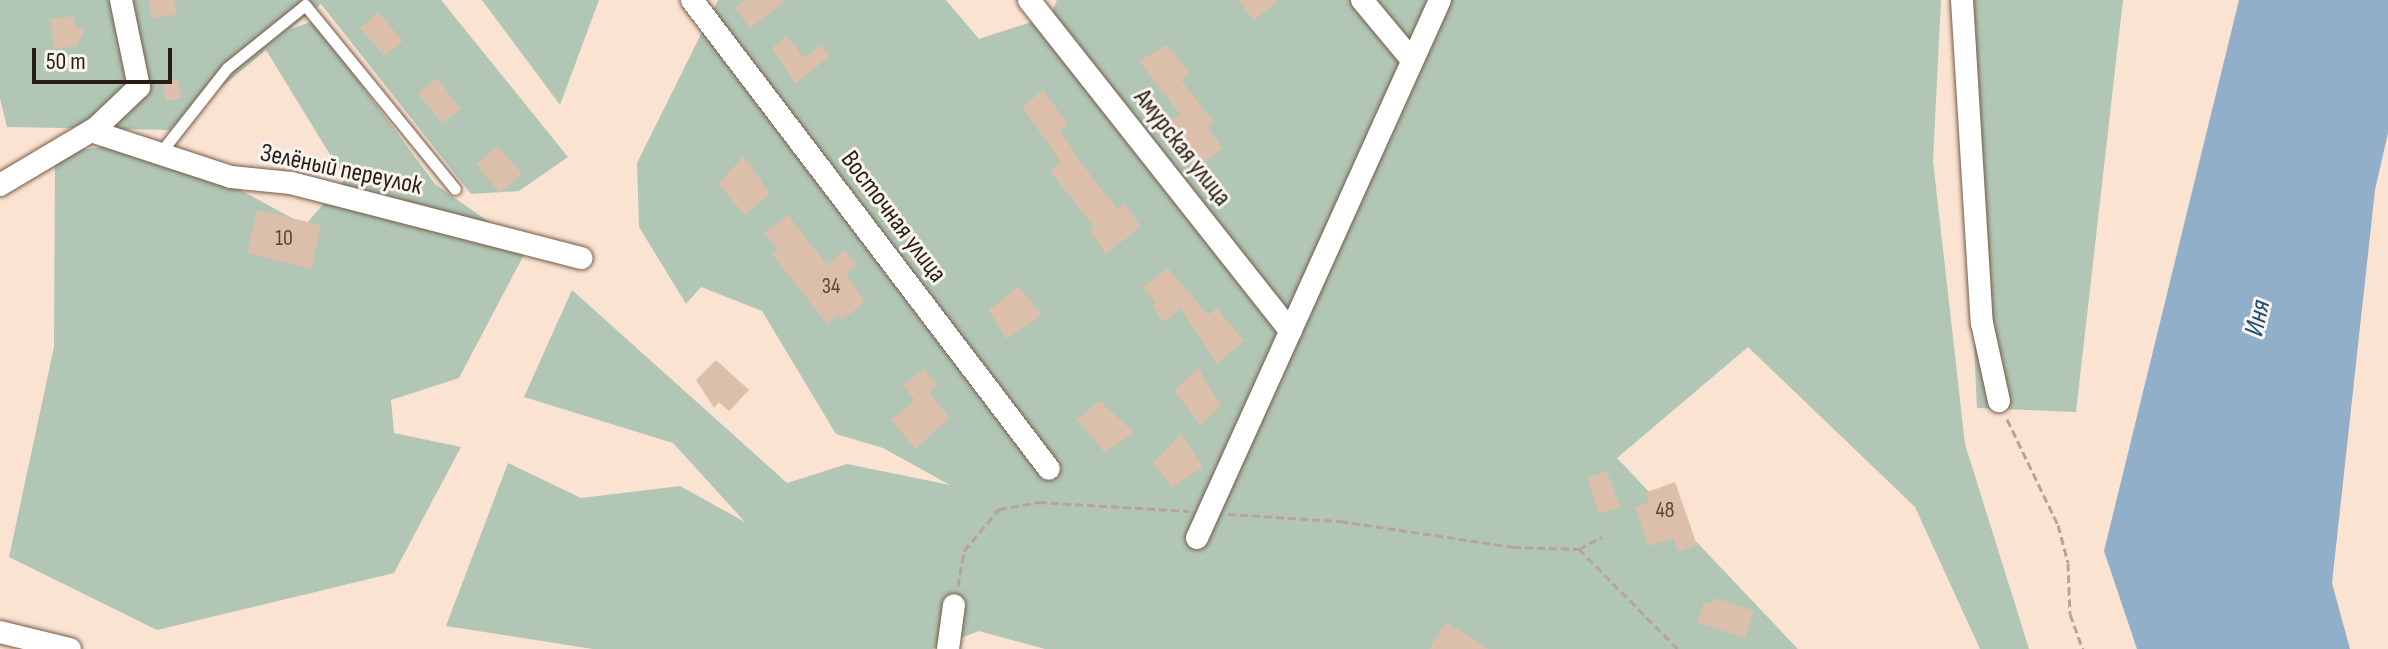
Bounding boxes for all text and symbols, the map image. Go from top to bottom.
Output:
scale bar [36,32,176,82]
text: 50 m [46,47,86,76]
street label: Амурская улица [1127,83,1237,213]
street label: Зелёный переулок [257,138,425,202]
street label: Восточная улица [833,145,953,289]
house number: 10 [275,226,293,252]
house number: 34 [822,274,840,300]
water label: Иня [2238,297,2278,339]
house number: 48 [1656,498,1674,524]

